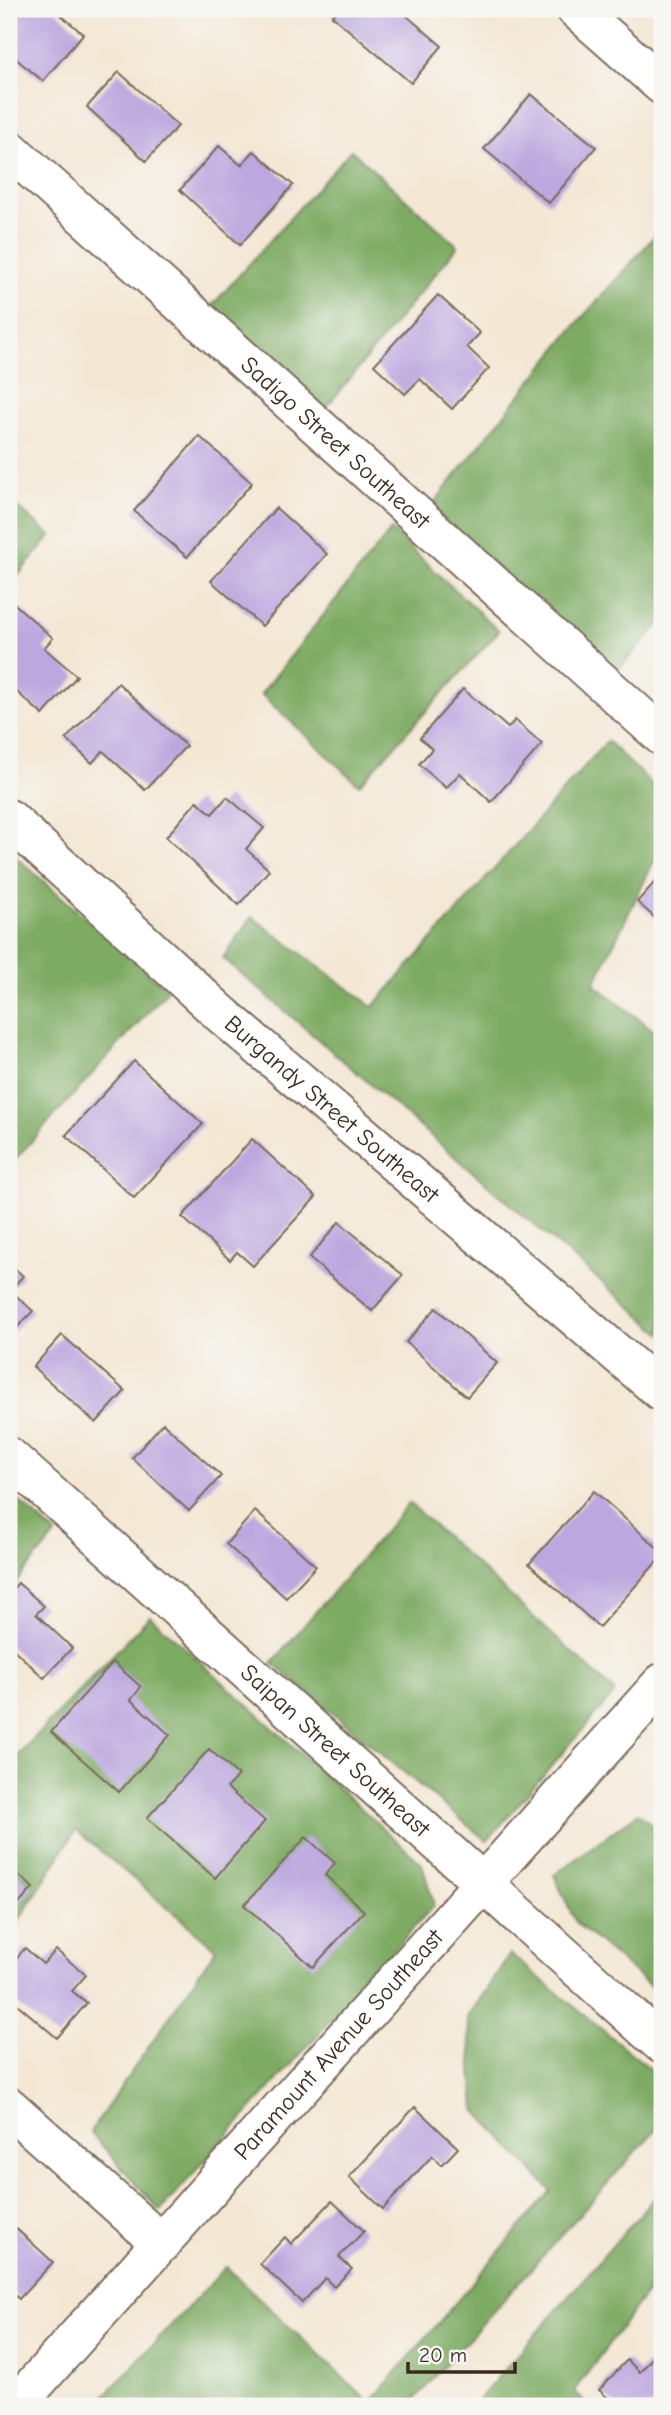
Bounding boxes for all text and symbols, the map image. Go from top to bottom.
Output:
street label: Sadigo Street Southeast [235,350,437,535]
street label: Burgandy Street Southeast [219,1009,446,1209]
street label: Saipan Street Southeast [235,1658,437,1844]
street label: Paramount Avenue Southeast [228,1923,450,2166]
scale bar [408,2331,515,2375]
text: 20 m [419,2343,467,2367]

